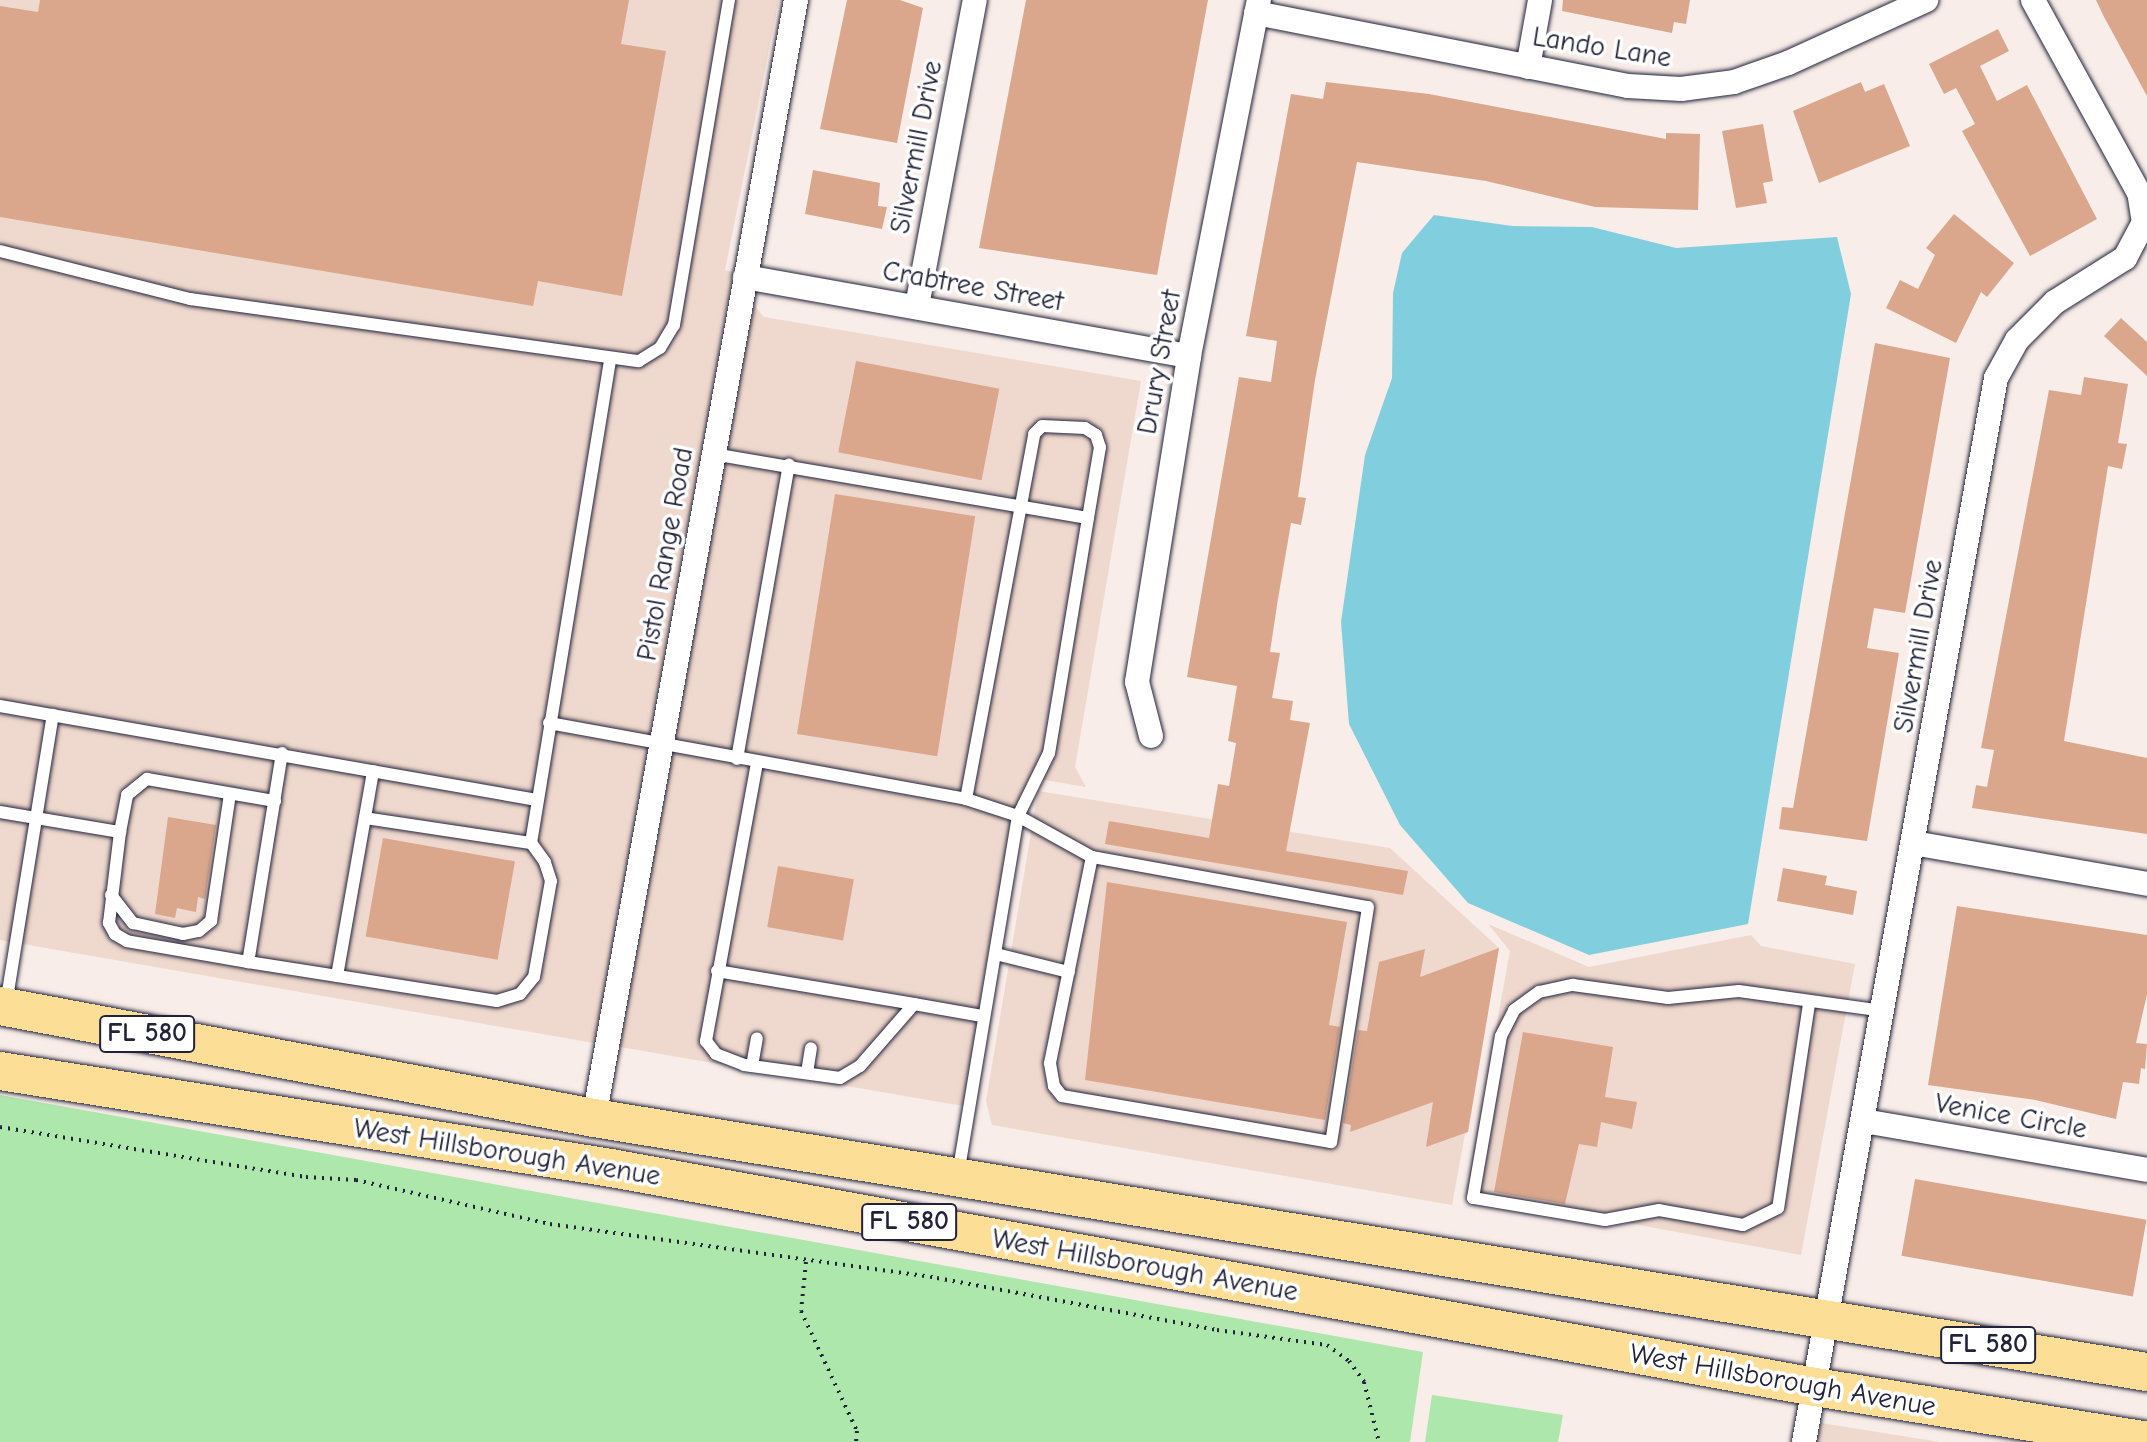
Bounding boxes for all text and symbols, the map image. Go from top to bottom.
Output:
street label: Lando Lane [1530,19,1674,75]
street label: Silvermill Drive [883,58,949,236]
street label: Crabtree Street [880,254,1066,318]
street label: Drury Street [1130,287,1188,437]
street label: Pistol Range Road [630,445,700,663]
street label: Silvermill Drive [1886,557,1950,735]
road number: FL 580 [99,1012,195,1056]
street label: Venice Circle [1932,1086,2090,1146]
street label: West Hillsborough Avenue [351,1111,663,1193]
road number: FL 580 [861,1200,957,1244]
street label: West Hillsborough Avenue [989,1222,1301,1308]
road number: FL 580 [1940,1323,2036,1367]
street label: West Hillsborough Avenue [1627,1337,1939,1423]

